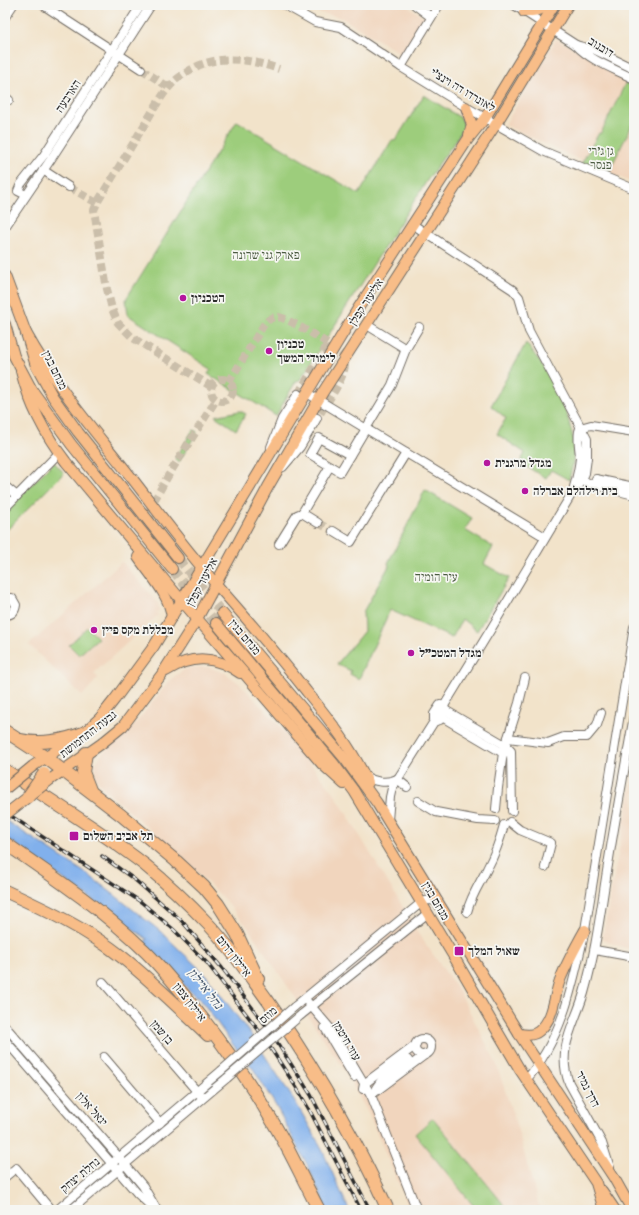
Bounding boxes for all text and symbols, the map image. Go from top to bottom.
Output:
street label: דובנוב [585,34,616,61]
street label: לאונרדו דה וינצ'י [427,65,498,116]
street label: הארבעה [52,77,85,116]
park label: גן ג'רי פנסר [588,144,614,173]
park label: פארק גני שרונה [232,248,300,263]
street label: אליעזר קפלן [346,276,387,329]
place label: הטכניון [191,291,225,306]
marker: הטכניון [178,293,188,303]
place label: טכניון לימודי המשך [277,337,336,366]
marker: טכניון לימודי המשך [264,346,274,356]
street label: מנחם בגין [39,348,70,392]
place label: מגדל מרגנית [495,456,551,471]
marker: מגדל מרגנית [482,458,492,468]
place label: בית וילהלם אברלה [533,484,618,499]
marker: בית וילהלם אברלה [520,486,530,496]
street label: אליעזר קפלן [183,555,222,609]
park label: עיר הומיה [415,570,458,585]
street label: מנחם בגין [225,616,264,658]
place label: מכללת מקס פיין [102,623,173,638]
marker: מכללת מקס פיין [89,625,99,635]
place label: מגדל המטכ"ל [419,646,482,661]
marker: מגדל המטכ"ל [406,648,416,658]
street label: גבעת התחמושת [57,707,120,761]
place label: תל אביב השלום [83,829,153,844]
marker: תל אביב השלום [68,830,80,842]
street label: מנחם בגין [419,879,453,923]
street label: איילון דרום [213,933,254,980]
place label: שאול המלך [468,944,520,959]
marker: שאול המלך [453,945,465,957]
water label: נחל איילון [184,965,227,1014]
street label: איילון צפון [170,980,209,1025]
street label: מוזס [256,1004,280,1027]
street label: בן שמן [147,1017,176,1048]
street label: עוזי חיטמן [329,1019,364,1064]
street label: דרך נמיר [572,1069,603,1110]
street label: יגאל אלון [73,1089,110,1129]
street label: נחלת יצחק [57,1154,103,1196]

